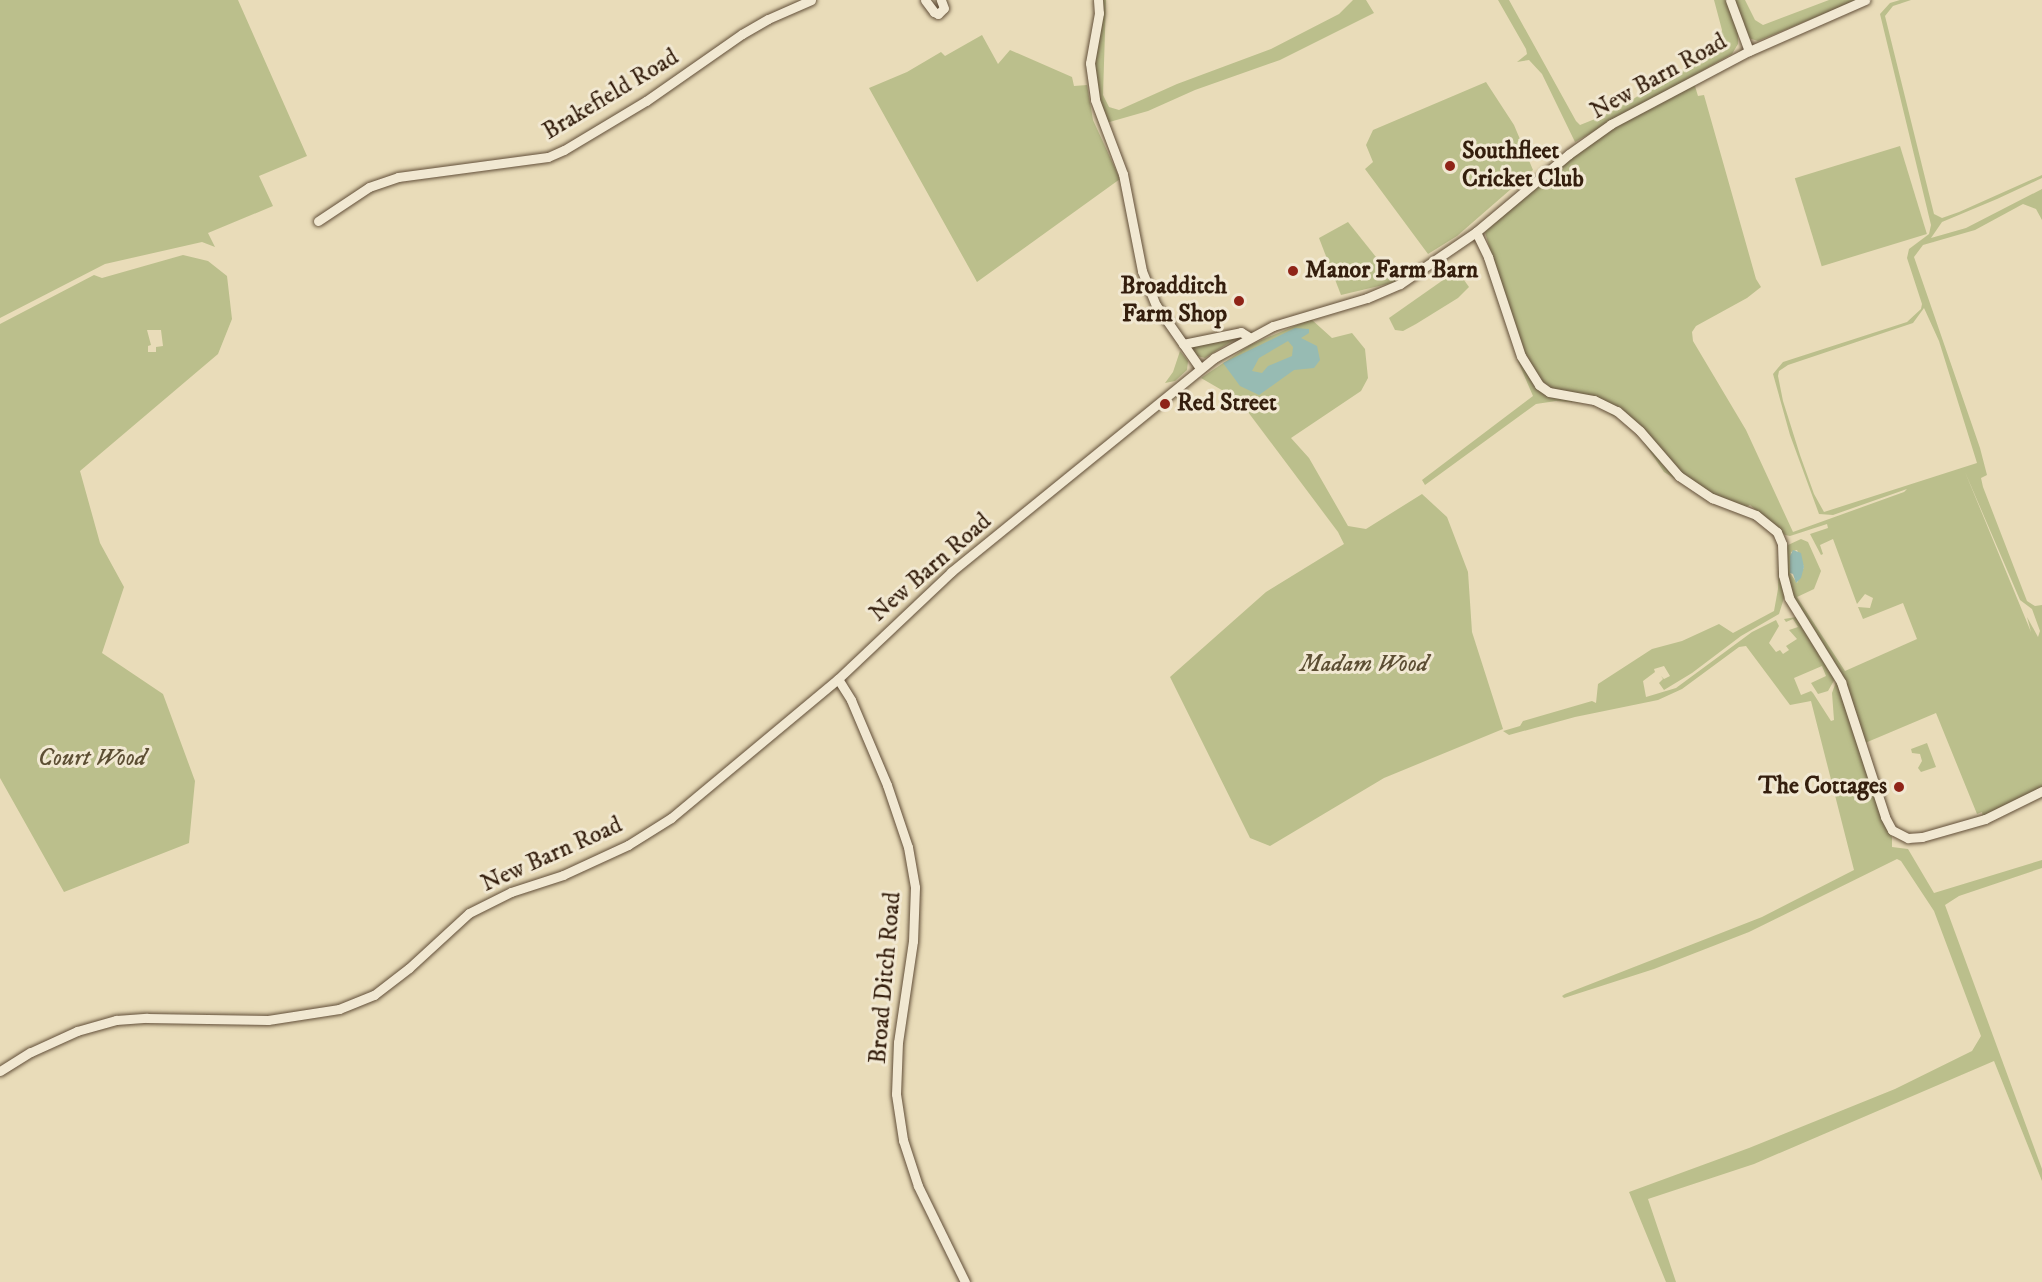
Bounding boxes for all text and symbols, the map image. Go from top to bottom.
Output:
street label: New Barn Road [1586,28,1732,126]
street label: Brakefield Road [538,43,684,147]
place label: Southfleet Cricket Club [1462,138,1584,194]
marker: Southfleet Cricket Club [1443,159,1457,173]
place label: Manor Farm Barn [1305,257,1478,285]
marker: Manor Farm Barn [1286,264,1300,278]
place label: Broadditch Farm Shop [1120,273,1227,329]
marker: Broadditch Farm Shop [1232,294,1246,308]
place label: Red Street [1177,390,1277,418]
marker: Red Street [1158,397,1172,411]
street label: New Barn Road [864,507,998,629]
park label: Madam Wood [1300,651,1428,679]
park label: Court Wood [38,745,146,773]
place label: The Cottages [1758,773,1887,801]
marker: The Cottages [1892,780,1906,794]
street label: New Barn Road [477,811,627,899]
street label: Broad Ditch Road [864,891,908,1065]

